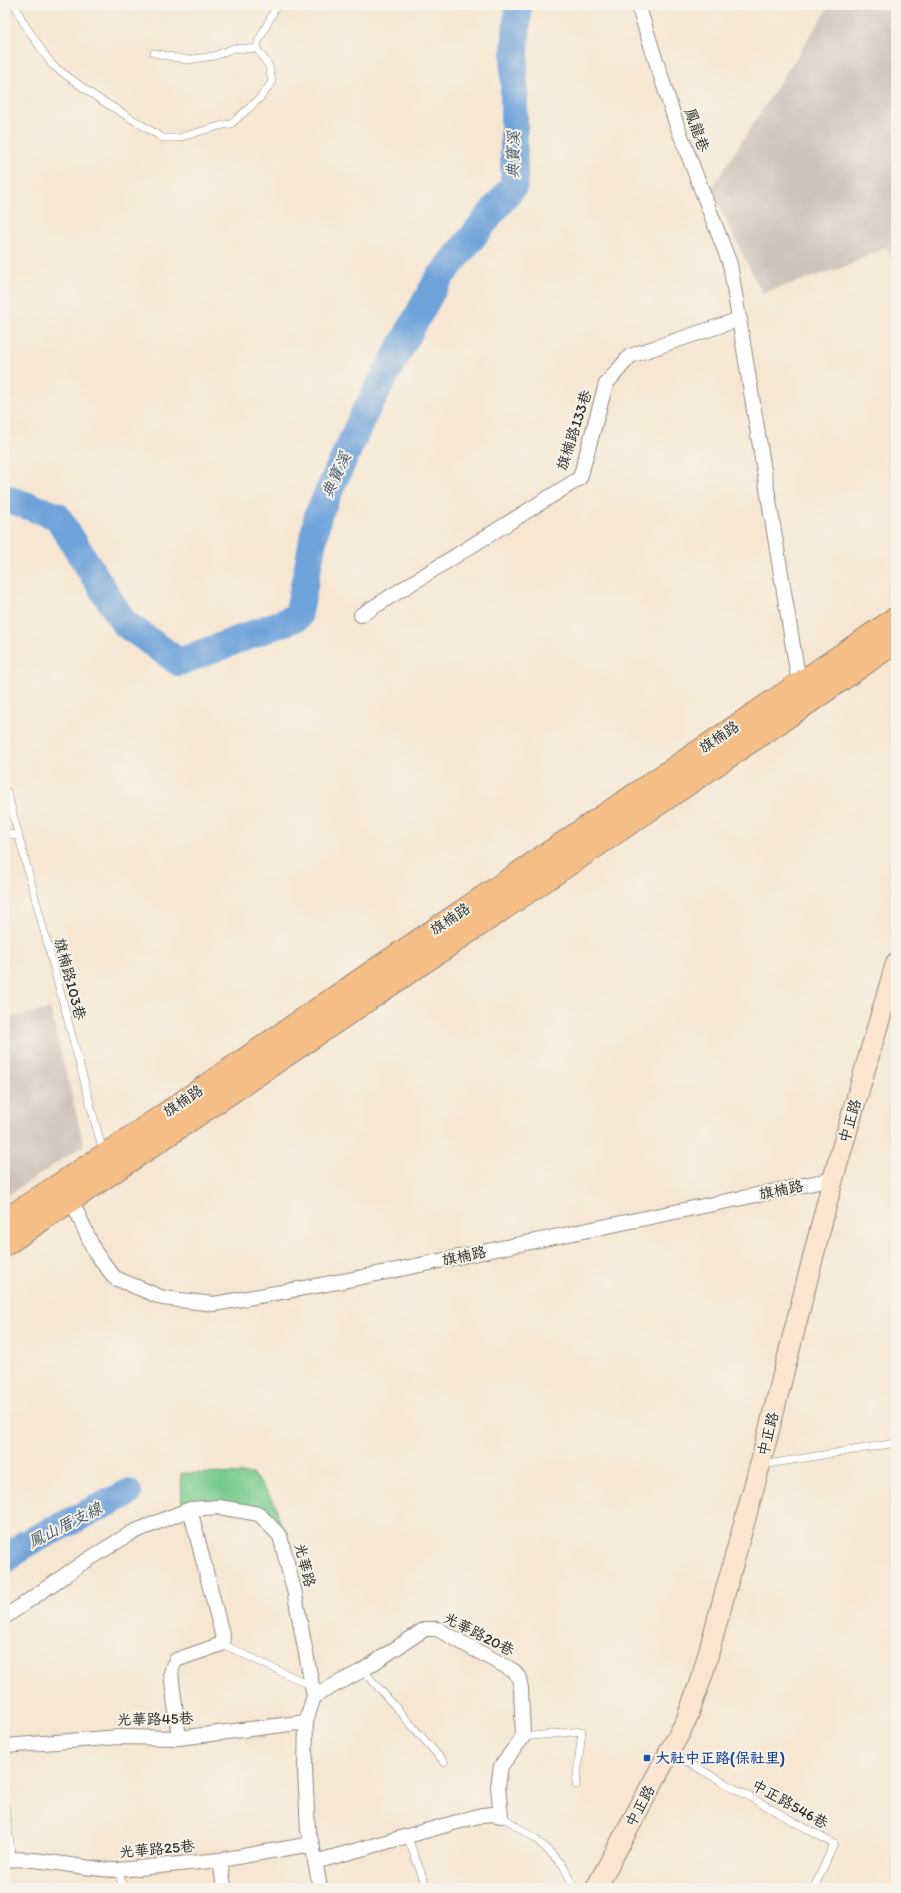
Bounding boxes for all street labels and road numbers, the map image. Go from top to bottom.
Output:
street label: 鳳龍巷 [681,106,713,154]
street label: 旗楠路133巷 [553,388,595,472]
street label: 旗楠路 [695,717,743,757]
street label: 旗楠路 [426,899,474,939]
street label: 旗楠路103巷 [50,936,90,1022]
street label: 旗楠路 [159,1081,207,1121]
street label: 中正路 [835,1097,865,1145]
street label: 旗楠路 [757,1177,805,1203]
street label: 旗楠路 [440,1243,488,1269]
street label: 中正路 [754,1410,782,1458]
street label: 光華路 [291,1541,319,1589]
street label: 光華路20巷 [441,1608,517,1660]
street label: 光華路45巷 [116,1709,194,1729]
street label: 中正路546巷 [749,1776,831,1832]
street label: 中正路 [621,1782,659,1830]
street label: 光華路25巷 [118,1837,196,1861]

